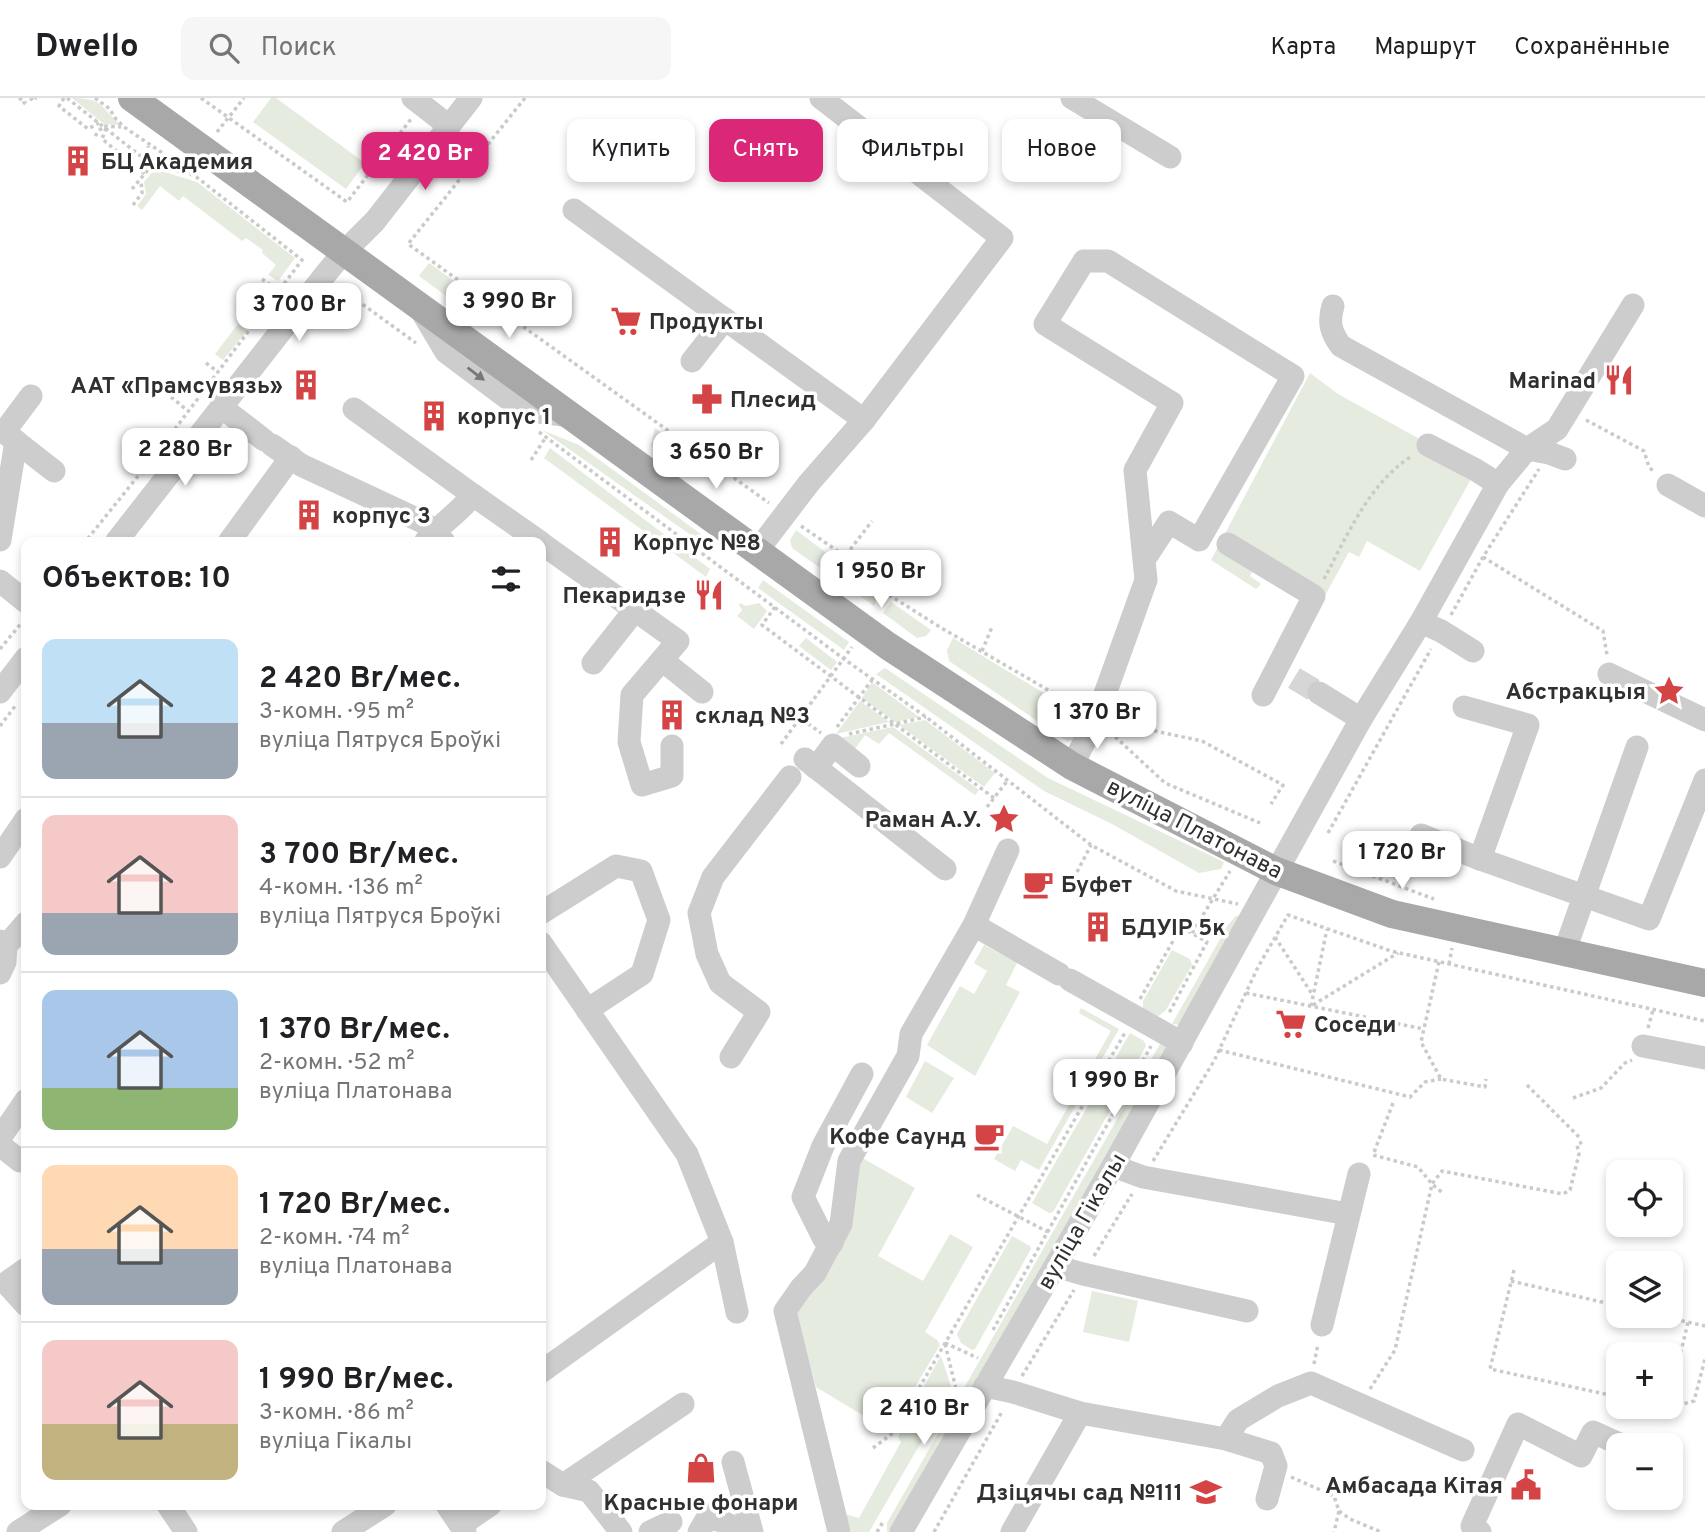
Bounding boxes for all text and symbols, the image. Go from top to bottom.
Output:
search box [181,17,671,80]
text: Dwello [35,27,139,69]
icon: search [205,29,243,67]
text: Поиск [261,32,337,65]
text: Карта [1270,33,1336,63]
text: Маршрут [1374,33,1476,63]
text: Сохранённые [1514,33,1670,63]
chip: Купить [567,119,695,182]
chip: Снять [709,119,823,182]
chip: Фильтры [837,119,988,182]
chip: Новое [1002,119,1121,182]
pin: 2 420 Br [353,132,497,192]
text: 2 420 Br [378,140,472,169]
building icon: БЦ Академия [61,144,95,178]
place label: БЦ Академия [101,149,253,178]
pin: 3 990 Br [437,280,581,340]
pin: 3 700 Br [227,284,371,343]
text: 3 990 Br [462,288,556,317]
text: 3 700 Br [252,291,346,320]
supermarket icon: Продукты [609,304,643,338]
place label: Продукты [649,309,764,338]
restaurant icon: Marinad [1602,363,1636,397]
one-way arrow [467,367,485,381]
building icon: ААТ «Прамсувязь» [289,368,323,402]
place label: Marinad [1509,368,1596,397]
place label: ААТ «Прамсувязь» [71,373,283,402]
pharmacy icon: Плесид [690,382,724,416]
place label: Плесид [730,387,816,416]
building icon: корпус 1 [417,399,451,433]
place label: корпус 1 [457,404,551,433]
pin: 2 280 Br [113,428,257,488]
pin: 3 650 Br [644,432,788,491]
text: 2 280 Br [138,436,232,465]
text: 3 650 Br [669,439,763,468]
building icon: корпус 3 [292,498,326,532]
place label: корпус 3 [332,503,431,532]
building icon: Корпус №8 [593,525,627,559]
place label: Корпус №8 [633,530,761,559]
pin: 1 950 Br [809,550,953,610]
text: 1 950 Br [836,558,926,587]
icon: filters [487,560,525,598]
text: Объектов: 10 [42,561,231,598]
restaurant icon: Пекаридзе [692,578,726,612]
place label: Пекаридзе [562,583,686,612]
text: 2 420 Br/мес. [259,661,460,698]
icon: home [98,667,182,751]
place icon: Абстракцыя [1652,674,1686,708]
place label: Абстракцыя [1506,679,1646,708]
pin: 1 370 Br [1025,692,1169,751]
text: 3-комн. · 95 m² [259,698,414,727]
building icon: склад №3 [655,698,689,732]
text: 1 370 Br [1053,699,1141,728]
place label: склад №3 [695,703,810,732]
text: вуліца Пятруся Броўкі [259,727,501,756]
street label: вуліца Платонава [1101,773,1287,887]
place icon: Раман А.У. [987,802,1021,836]
place label: Раман А.У. [865,807,981,836]
pin: 1 720 Br [1330,832,1474,891]
text: 3 700 Br/мес. [259,837,458,874]
text: 1 720 Br [1358,839,1446,868]
icon: home [98,843,182,927]
cafe icon: Буфет [1021,867,1055,901]
place label: Буфет [1061,872,1132,901]
text: 4-комн. · 136 m² [259,874,423,903]
text: вуліца Пятруся Броўкі [259,903,501,932]
building icon: БДУІР 5к [1081,910,1115,944]
place label: БДУІР 5к [1121,915,1226,944]
supermarket icon: Соседи [1274,1007,1308,1041]
text: 1 370 Br/мес. [259,1012,450,1049]
place label: Соседи [1314,1012,1397,1041]
icon: home [98,1018,182,1102]
text: 2-комн. · 52 m² [259,1049,415,1078]
pin: 1 990 Br [1042,1060,1186,1119]
text: 1 990 Br [1069,1067,1159,1096]
text: вуліца Платонава [259,1078,452,1107]
cafe icon: Кофе Саунд [972,1119,1006,1153]
place label: Кофе Саунд [829,1124,966,1153]
street label: вуліца Гікалы [1032,1149,1134,1296]
map controls [1606,1160,1683,1510]
button: locate [1606,1160,1683,1237]
text: 1 720 Br/мес. [259,1187,450,1224]
icon: home [98,1193,182,1277]
text: 2-комн. · 74 m² [259,1224,410,1253]
button: layers [1606,1251,1683,1328]
text: вуліца Платонава [259,1253,452,1282]
button: + [1606,1342,1683,1419]
text: 1 990 Br/мес. [259,1362,453,1399]
icon: home [98,1368,182,1452]
pin: 2 410 Br [852,1388,996,1447]
text: 2 410 Br [879,1395,969,1424]
text: 3-комн. · 86 m² [259,1399,414,1428]
text: вуліца Гікалы [259,1428,412,1457]
button: − [1606,1433,1683,1510]
shop icon: Красные фонари [684,1451,718,1485]
public building icon: Амбасада Кітая [1509,1468,1543,1502]
place label: Амбасада Кітая [1325,1473,1503,1502]
school or university icon: Дзіцячы сад №111 [1189,1475,1223,1509]
place label: Дзіцячы сад №111 [977,1480,1183,1509]
place label: Красные фонари [603,1490,799,1519]

